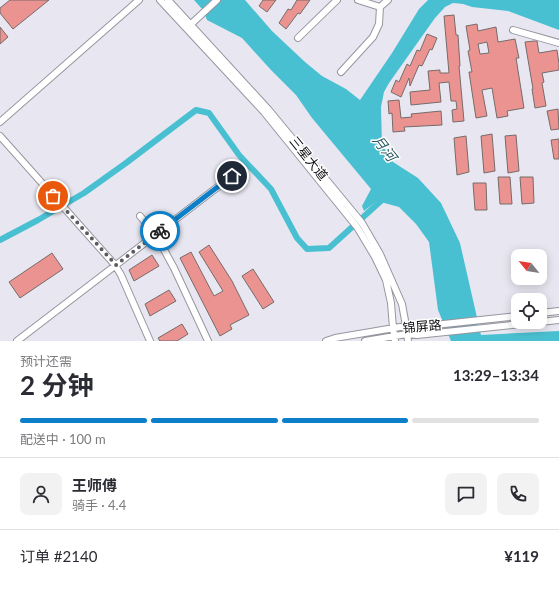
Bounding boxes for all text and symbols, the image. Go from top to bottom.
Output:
water label: 月河 [370,132,402,167]
street label: 三星大道 [286,133,332,183]
pin [215,159,249,193]
icon: home [221,165,243,187]
pin [36,179,70,213]
icon: bag [42,185,64,207]
courier [140,211,180,251]
icon: bike [149,220,171,242]
north arrow [511,249,547,285]
map controls [511,249,547,329]
button: locate [511,293,547,329]
street label: 锦屏路 [402,316,442,336]
text: 预计还需 [20,353,72,369]
text: 13:29–13:34 [453,366,539,384]
text: 2 分钟 [20,369,93,401]
text: 配送中 · 100 m [20,431,106,447]
button: person [20,473,62,515]
button: chat [445,473,487,515]
button: phone [497,473,539,515]
text: 王师傅 [72,476,117,494]
text: 骑手 · 4.4 [72,497,126,513]
text: 订单 #2140 [20,547,97,565]
text: ¥119 [504,547,539,565]

